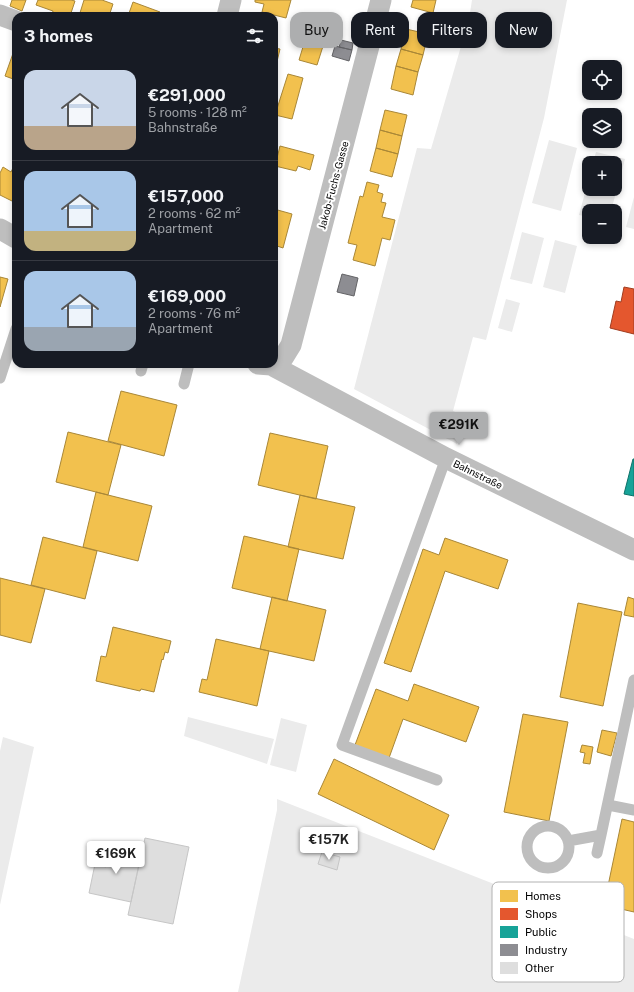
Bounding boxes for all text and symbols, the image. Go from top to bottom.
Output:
chip: Buy [290,12,343,48]
chip: Rent [351,12,409,48]
chip: Filters [417,12,487,48]
chip: New [495,12,552,48]
icon: filters [244,25,266,47]
text: 3 homes [24,26,93,46]
map controls [582,60,622,244]
button: locate [582,60,622,100]
text: €291,000 [148,85,226,105]
icon: home [56,86,104,134]
text: 5 rooms · 128 m² [148,105,247,120]
button: layers [582,108,622,148]
text: Bahnstraße [148,120,217,135]
street label: Jakob-Fuchs-Gasse [315,139,351,230]
button: + [582,156,622,196]
text: €157,000 [148,186,224,206]
icon: home [56,187,104,235]
button: − [582,204,622,244]
text: 2 rooms · 62 m² [148,206,241,221]
text: Apartment [148,221,213,236]
text: €169,000 [148,286,226,306]
icon: home [56,287,104,335]
text: 2 rooms · 76 m² [148,306,240,321]
text: Apartment [148,321,213,336]
pin: €291K [431,412,487,446]
text: €291K [439,417,479,432]
street label: Bahnstraße [451,457,505,491]
pin: €157K [301,827,357,861]
text: €157K [309,832,349,847]
pin: €169K [88,841,144,875]
text: €169K [96,846,136,861]
legend [492,882,624,982]
text: Homes [525,890,561,902]
text: Shops [525,908,557,920]
text: Public [525,926,557,938]
text: Industry [525,944,568,956]
text: Other [525,962,554,974]

